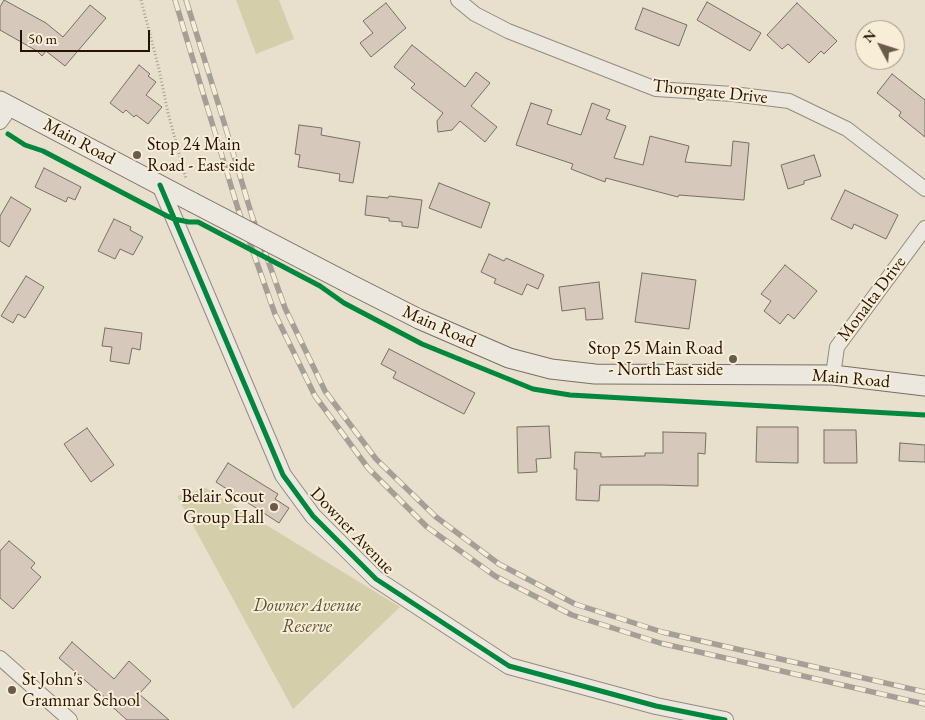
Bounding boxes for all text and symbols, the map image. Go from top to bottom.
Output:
scale bar [22,20,152,52]
north arrow [855,20,905,70]
text: N [859,26,880,46]
text: 50 m [28,29,57,48]
street label: Thorngate Drive [651,75,769,109]
street label: Main Road [39,114,119,170]
place label: Stop 24 Main Road - East side [147,134,255,176]
marker: Stop 24 Main Road - East side [131,149,143,161]
street label: Monalta Drive [833,252,911,346]
street label: Main Road [399,301,479,353]
place label: Stop 25 Main Road - North East side [588,338,723,380]
marker: Stop 25 Main Road - North East side [727,353,739,365]
street label: Main Road [811,365,891,393]
street label: Downer Avenue [305,483,399,579]
place label: Belair Scout Group Hall [182,486,264,528]
marker: Belair Scout Group Hall [268,501,280,513]
park label: Downer Avenue Reserve [253,595,361,638]
place label: St John's Grammar School [22,669,140,712]
marker: St John's Grammar School [6,684,18,696]

